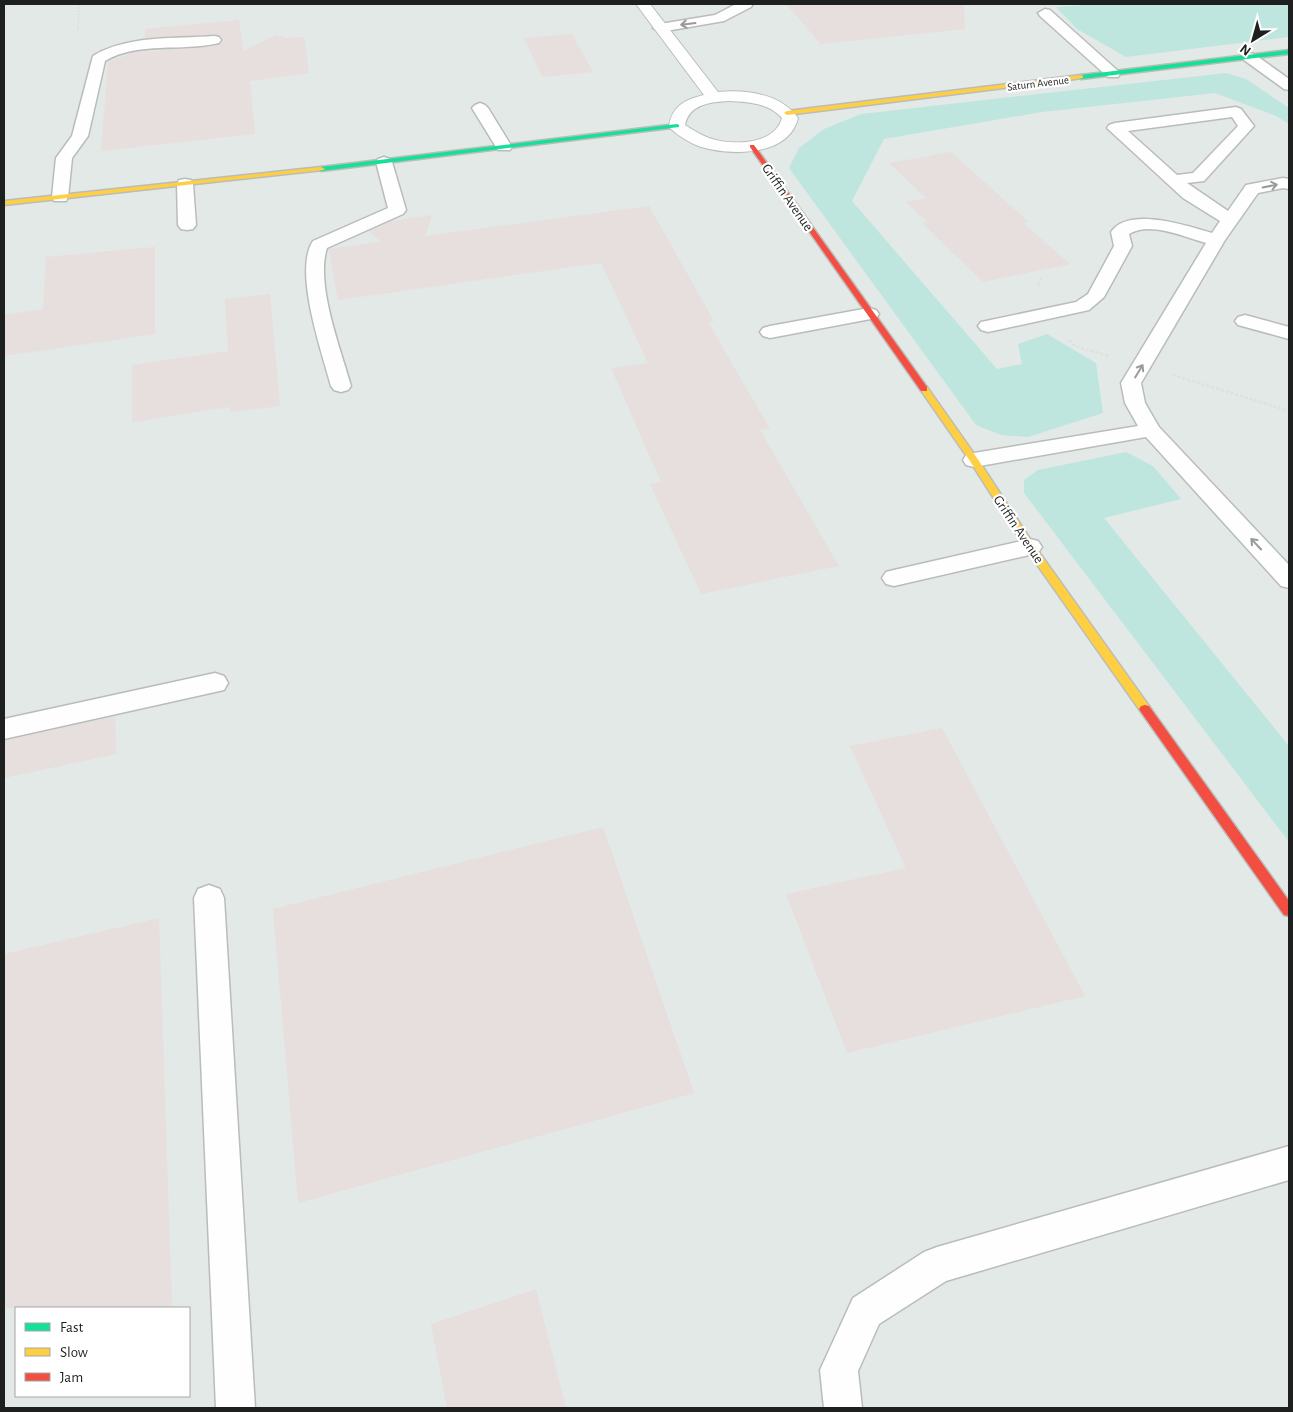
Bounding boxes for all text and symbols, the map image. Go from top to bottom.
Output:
north arrow [1228,15,1278,65]
one-way arrow [680,19,696,29]
text: N [1238,41,1254,58]
street label: Saturn Avenue [1007,74,1070,93]
street label: Griffin Avenue [759,161,815,234]
one-way arrow [1262,180,1278,190]
one-way arrow [1134,364,1144,378]
street label: Griffin Avenue [990,493,1046,566]
one-way arrow [1250,537,1262,550]
legend [15,1307,190,1397]
text: Fast [60,1320,84,1335]
text: Slow [60,1345,88,1360]
text: Jam [60,1370,83,1385]

